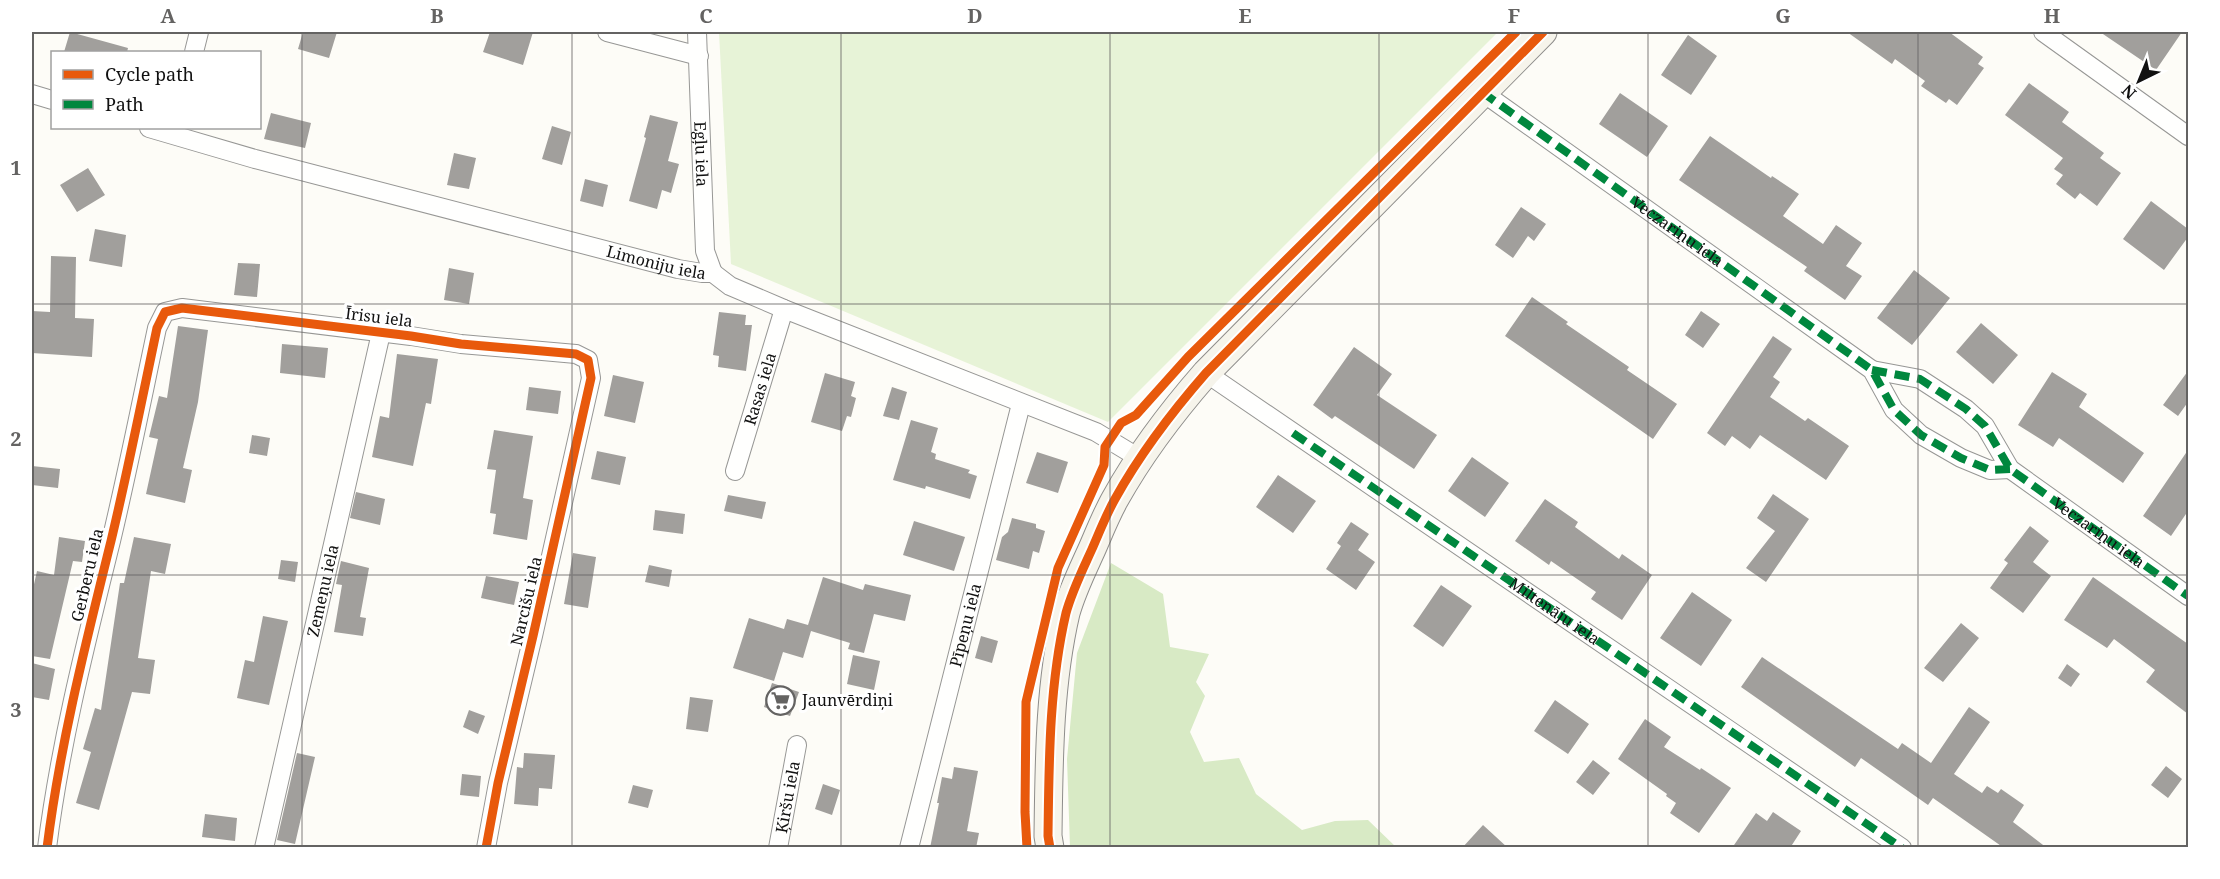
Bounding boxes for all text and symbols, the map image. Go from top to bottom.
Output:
text: A [160,2,176,29]
text: B [430,2,444,29]
text: C [699,2,713,29]
text: D [967,2,983,29]
text: E [1238,2,1252,29]
text: F [1508,2,1520,29]
text: G [1775,2,1791,29]
text: H [2044,2,2060,29]
legend [51,51,261,129]
north arrow [2109,51,2169,111]
text: Cycle path [105,62,194,86]
text: N [2116,79,2141,104]
text: Path [105,92,144,116]
street label: Egļu iela [689,121,714,187]
text: 1 [10,154,22,181]
street label: Veczariņu iela [1627,191,1728,272]
street label: Limoniju iela [604,240,708,285]
street label: Īrisu iela [344,302,414,332]
street label: Rasas iela [739,350,781,428]
text: 2 [10,425,22,452]
street label: Veczariņu iela [2048,492,2149,573]
street label: Gerberu iela [66,526,108,624]
street label: Zemeņu iela [301,542,344,639]
street label: Narcišu iela [505,554,547,648]
street label: Miltenāju iela [1505,572,1604,650]
street label: Pīpeņu iela [944,581,986,669]
supermarket icon: Jaunvērdiņi [765,684,797,716]
place label: Jaunvērdiņi [801,689,893,711]
text: 3 [10,696,22,723]
street label: Ķiršu iela [770,759,805,835]

